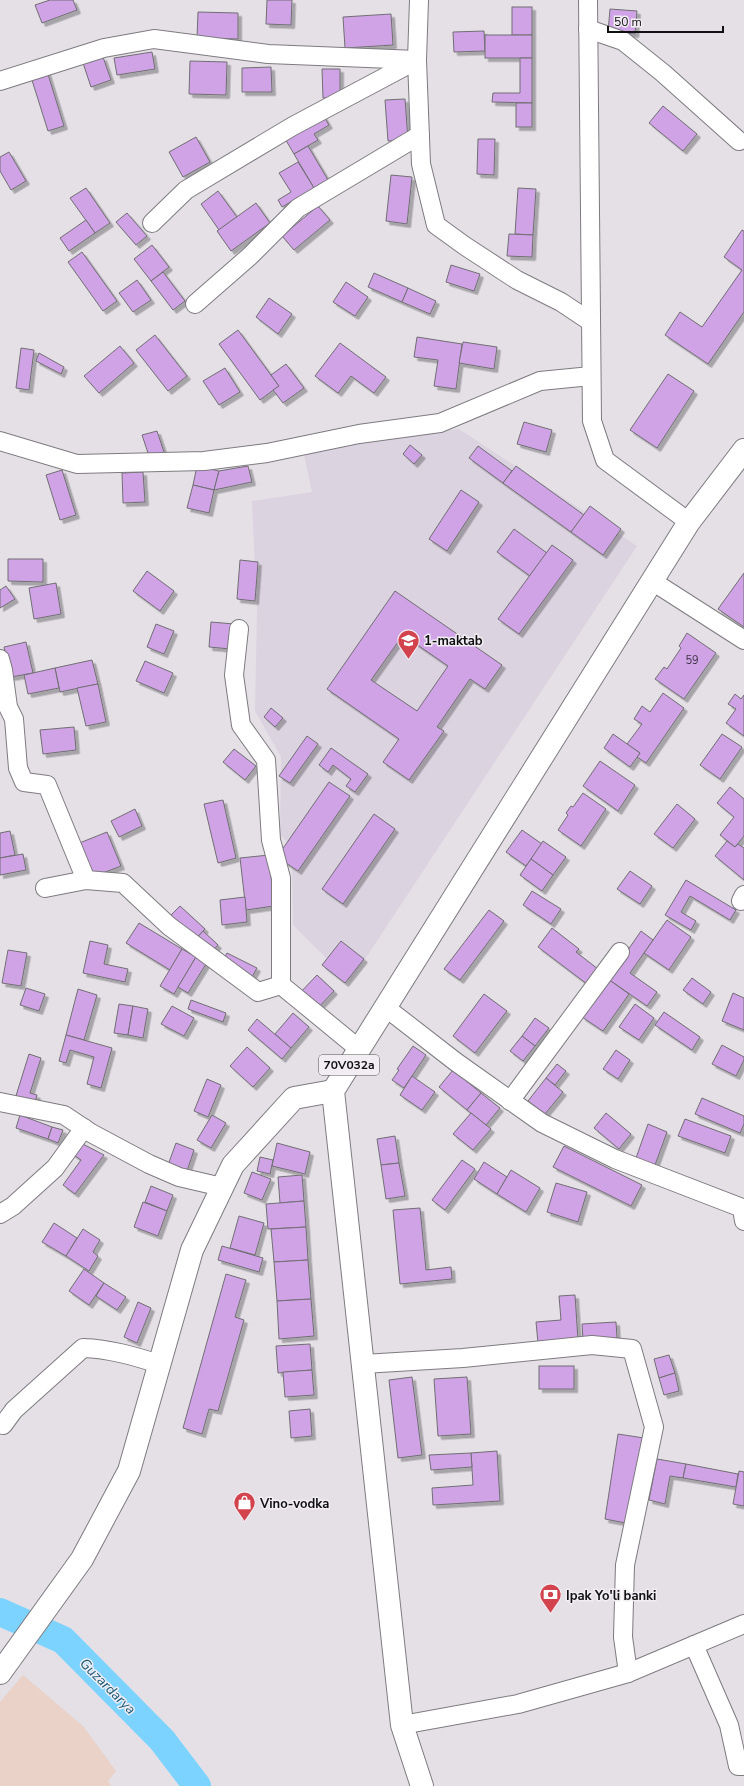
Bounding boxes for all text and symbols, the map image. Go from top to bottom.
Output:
scale bar [608,8,723,34]
text: 50 m [614,14,642,30]
school or university icon: 1-maktab [396,627,422,660]
place label: 1-maktab [424,632,483,650]
house number: 59 [685,653,699,668]
road number: 70V032a [319,1055,379,1075]
shop icon: Vino-vodka [231,1490,257,1523]
place label: Vino-vodka [259,1495,329,1513]
bank icon: Ipak Yo'li banki [538,1582,564,1615]
place label: Ipak Yo'li banki [566,1587,656,1605]
water label: Guzardarya [75,1654,140,1719]

